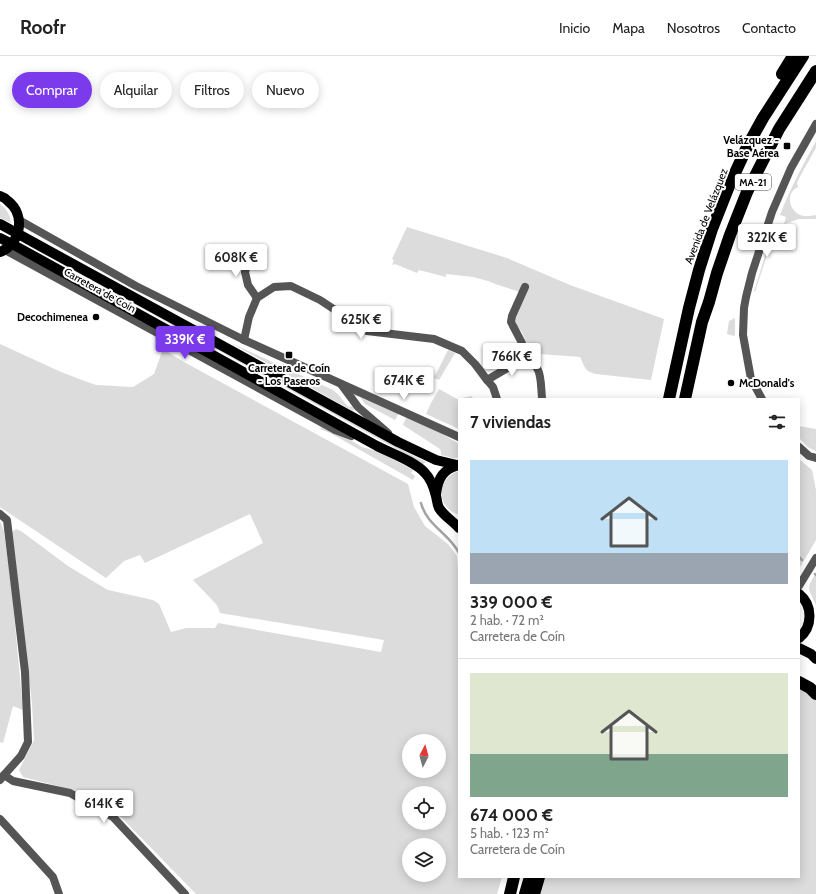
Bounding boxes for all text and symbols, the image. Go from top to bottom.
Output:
text: Roofr [20,16,66,39]
text: Inicio [559,19,590,37]
text: Mapa [612,19,645,37]
text: Nosotros [667,19,720,37]
text: Contacto [742,19,796,37]
chip: Comprar [12,72,92,108]
chip: Alquilar [100,72,172,108]
chip: Filtros [180,72,244,108]
chip: Nuevo [252,72,319,108]
place label: Velázquez - Base Aérea [723,133,780,160]
marker: Velázquez - Base Aérea [782,141,792,151]
street label: Avenida de Velázquez [681,166,731,266]
road number: MA-21 [735,174,771,190]
pin: 322K € [734,224,800,258]
text: 322K € [747,229,787,245]
pin: 608K € [203,244,269,278]
text: 608K € [214,249,258,265]
street label: Carretera de Coín [61,264,139,316]
pin: 625K € [328,306,394,340]
place label: Decochimenea [17,310,89,324]
text: 625K € [341,311,381,327]
marker: Decochimenea [91,312,101,322]
pin: 339K € [152,326,218,360]
text: 339K € [165,331,205,347]
pin: 766K € [479,343,545,377]
text: 766K € [492,348,532,364]
marker: Carretera de Coín - Los Paseros [284,350,294,360]
place label: Carretera de Coín - Los Paseros [248,361,330,388]
pin: 674K € [371,367,437,401]
text: 674K € [384,372,425,388]
place label: McDonald's [739,376,795,390]
marker: McDonald's [726,378,736,388]
icon: filters [766,411,788,433]
text: 7 viviendas [470,412,551,432]
icon: home [593,486,665,558]
text: 339 000 € [470,592,552,612]
text: 2 hab. · 72 m² [470,612,544,628]
text: Carretera de Coín [470,628,565,644]
icon: home [593,699,665,771]
north arrow [402,734,446,778]
map controls [402,734,446,882]
button: locate [402,786,446,830]
pin: 614K € [71,790,137,824]
text: 614K € [84,795,124,811]
text: 674 000 € [470,805,553,825]
text: 5 hab. · 123 m² [470,825,549,841]
button: layers [402,838,446,882]
text: Carretera de Coín [470,841,565,857]

